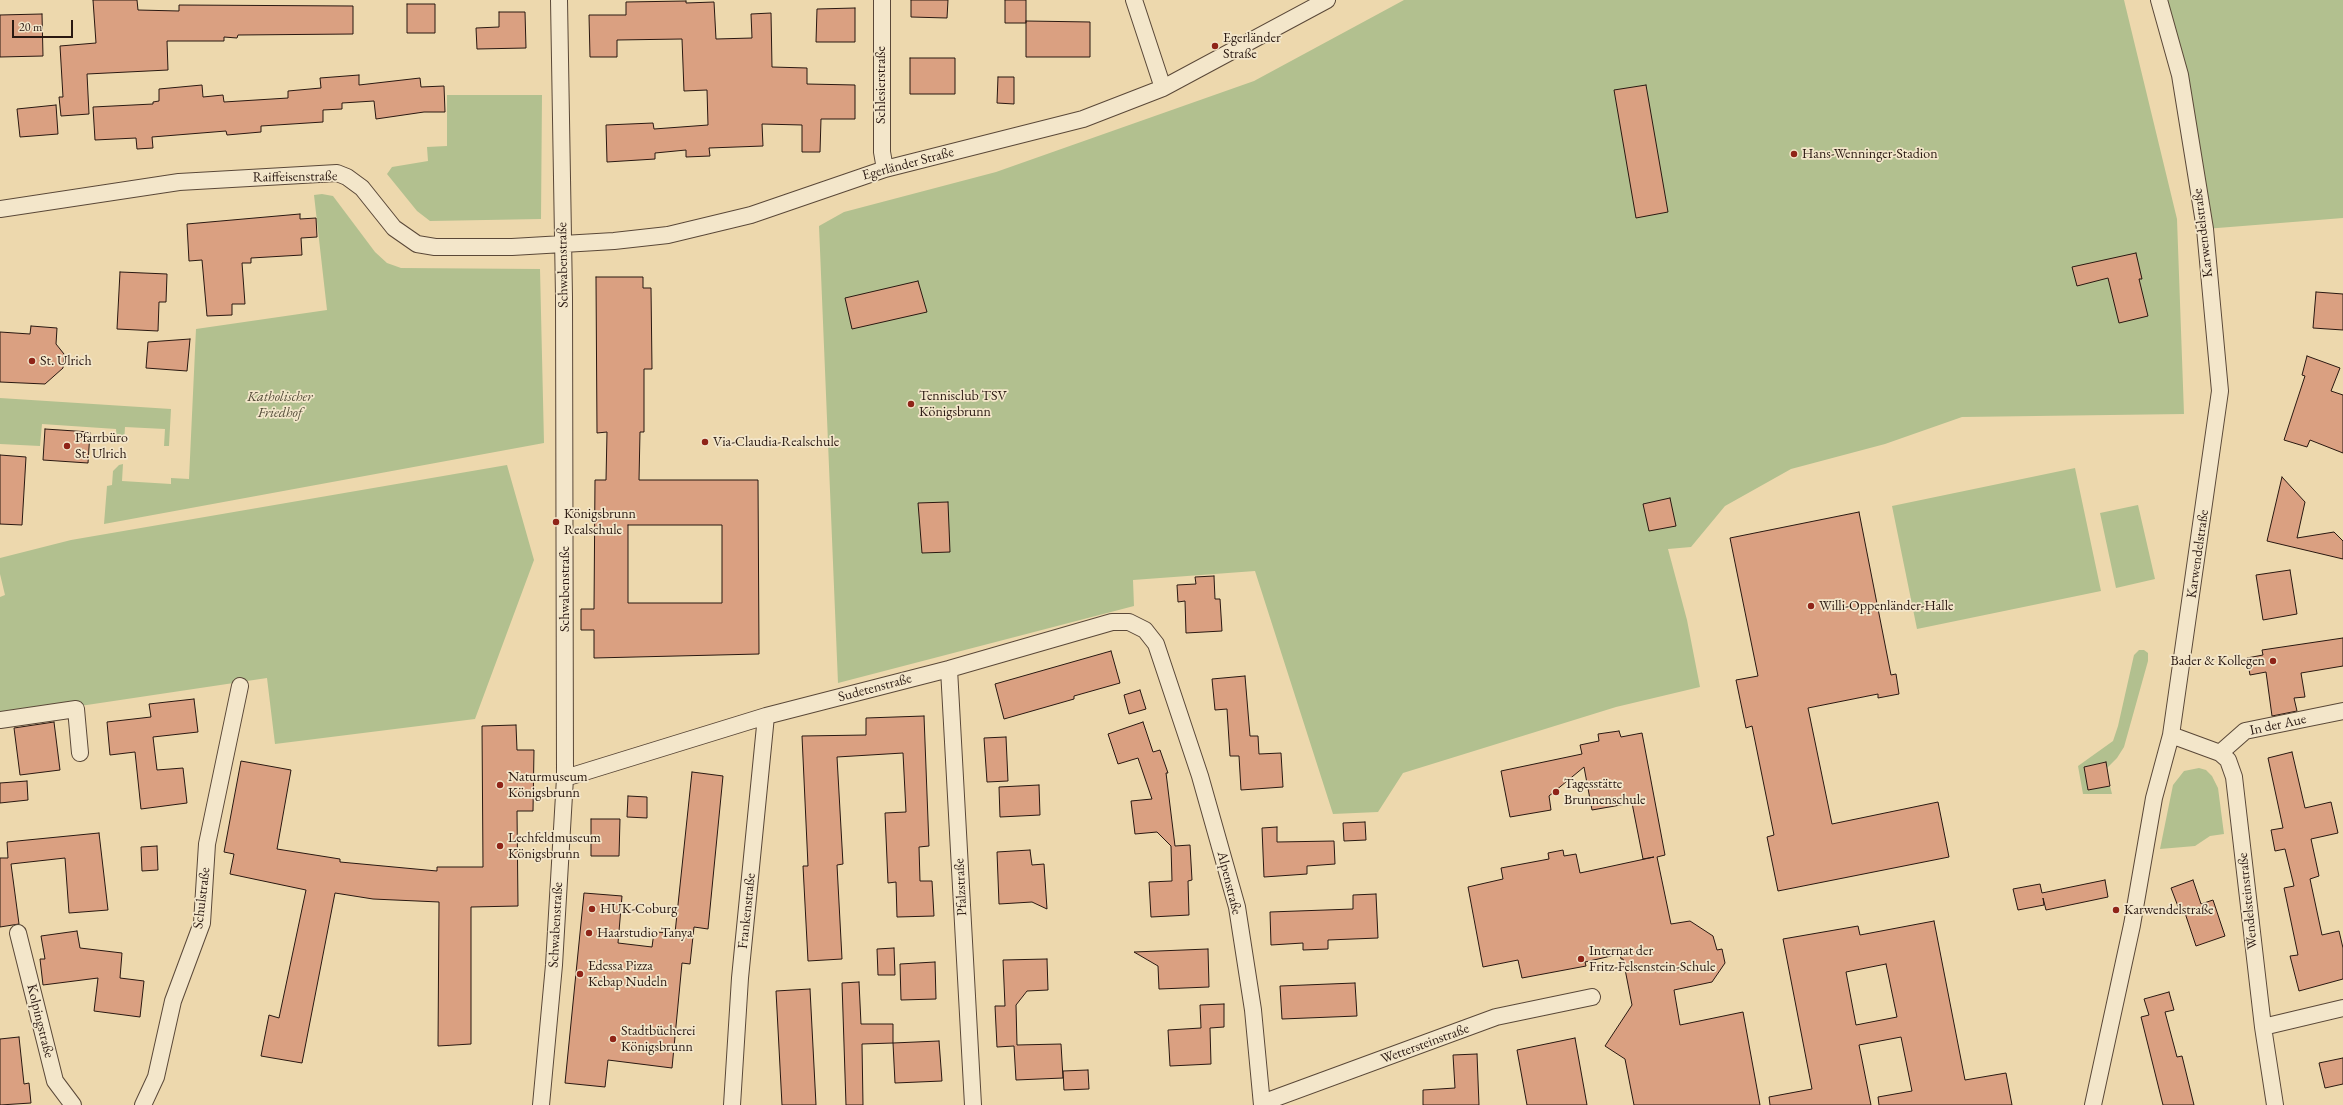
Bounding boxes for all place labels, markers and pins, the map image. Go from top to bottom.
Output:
place label: Egerländer Straße [1223,30,1281,62]
marker: Egerländer Straße [1210,41,1220,51]
place label: Hans-Wenninger-Stadion [1802,146,1938,162]
marker: Hans-Wenninger-Stadion [1789,149,1799,159]
place label: St. Ulrich [40,353,92,369]
marker: St. Ulrich [27,356,37,366]
place label: Tennisclub TSV Königsbrunn [919,388,1007,420]
marker: Tennisclub TSV Königsbrunn [906,399,916,409]
place label: Pfarrbüro St. Ulrich [75,430,128,462]
place label: Via-Claudia-Realschule [713,434,839,450]
marker: Via-Claudia-Realschule [700,437,710,447]
marker: Pfarrbüro St. Ulrich [62,441,72,451]
place label: Königsbrunn Realschule [564,506,636,538]
marker: Königsbrunn Realschule [551,517,561,527]
place label: Willi-Oppenländer-Halle [1819,598,1954,614]
marker: Willi-Oppenländer-Halle [1806,601,1816,611]
place label: Bader & Kollegen [2170,653,2265,669]
marker: Bader & Kollegen [2268,656,2278,666]
place label: Naturmuseum Königsbrunn [508,769,588,802]
place label: Tagesstätte Brunnenschule [1564,776,1646,808]
marker: Naturmuseum Königsbrunn [495,780,505,790]
marker: Tagesstätte Brunnenschule [1551,787,1561,797]
place label: Lechfeldmuseum Königsbrunn [508,830,601,862]
marker: Lechfeldmuseum Königsbrunn [495,841,505,851]
place label: HUK-Coburg [600,901,677,917]
place label: Karwendelstraße [2124,902,2213,918]
marker: HUK-Coburg [587,904,597,914]
marker: Karwendelstraße [2111,905,2121,915]
place label: Haarstudio Tanya [597,925,693,941]
marker: Haarstudio Tanya [584,928,594,938]
place label: Internat der Fritz-Felsenstein-Schule [1589,943,1715,976]
marker: Internat der Fritz-Felsenstein-Schule [1576,954,1586,964]
place label: Edessa Pizza Kebap Nudeln [588,958,667,990]
marker: Edessa Pizza Kebap Nudeln [575,969,585,979]
place label: Stadtbücherei Königsbrunn [621,1023,695,1056]
marker: Stadtbücherei Königsbrunn [608,1034,618,1044]

